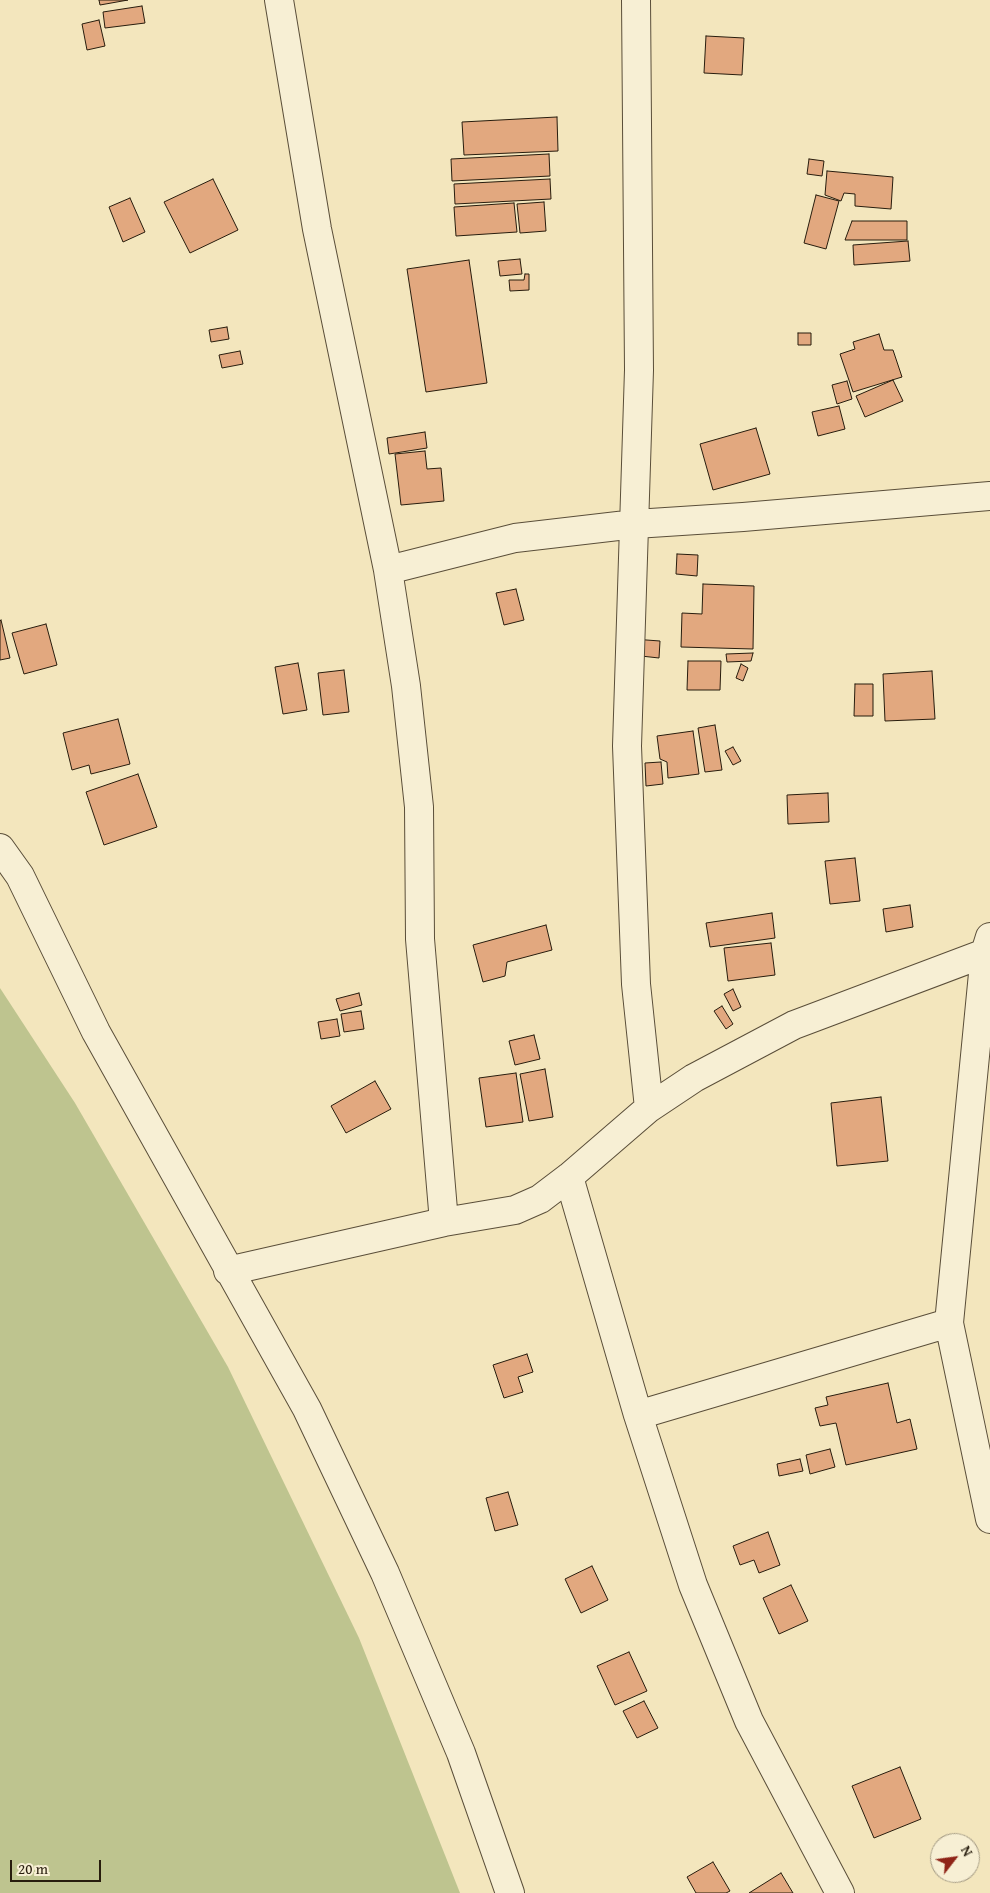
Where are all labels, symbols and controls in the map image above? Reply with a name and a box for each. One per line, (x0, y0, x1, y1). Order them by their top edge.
north arrow (930, 1833, 980, 1883)
text: N (956, 1842, 978, 1860)
scale bar (12, 1850, 104, 1882)
text: 20 m (18, 1858, 48, 1879)

